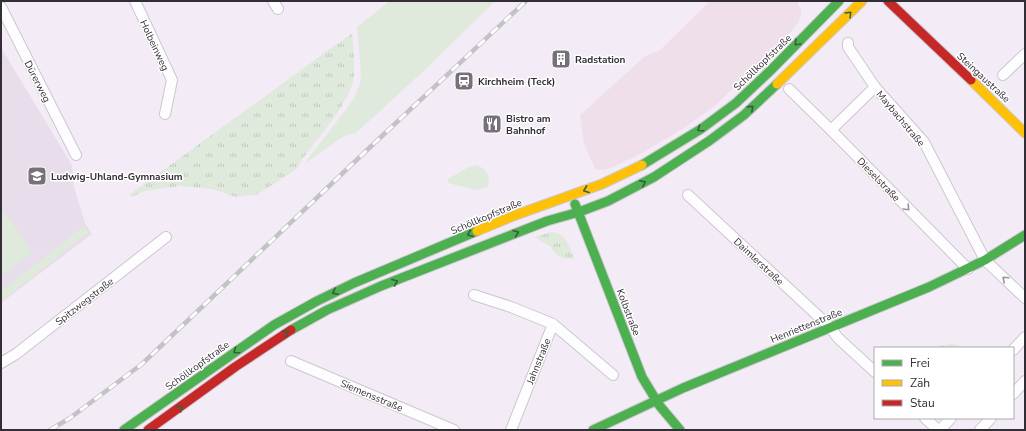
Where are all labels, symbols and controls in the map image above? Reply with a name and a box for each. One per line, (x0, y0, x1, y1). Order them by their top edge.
one-way arrow (844, 11, 852, 19)
street label: Holbeinweg (136, 18, 172, 73)
street label: Schöllkopfstraße (730, 31, 795, 94)
one-way arrow (794, 38, 802, 46)
building icon: Radstation (550, 48, 572, 70)
street label: Steingaustraße (954, 49, 1013, 106)
place label: Radstation (575, 53, 626, 67)
street label: Dürerweg (21, 58, 54, 105)
station icon: Kirchheim (Teck) (453, 70, 475, 92)
place label: Kirchheim (Teck) (478, 75, 555, 89)
street label: Maybachstraße (873, 88, 928, 150)
one-way arrow (746, 106, 754, 113)
place label: Bistro am Bahnhof (506, 112, 551, 138)
restaurant icon: Bistro am Bahnhof (481, 113, 503, 135)
one-way arrow (697, 124, 704, 132)
street label: Dieselstraße (854, 154, 903, 205)
school or university icon: Ludwig-Uhland-Gymnasium (26, 165, 48, 187)
place label: Ludwig-Uhland-Gymnasium (51, 170, 183, 184)
one-way arrow (639, 180, 646, 188)
one-way arrow (582, 185, 589, 193)
street label: Schöllkopfstraße (449, 196, 524, 238)
one-way arrow (902, 203, 910, 211)
one-way arrow (466, 229, 474, 237)
one-way arrow (512, 230, 519, 238)
street label: Daimlerstraße (730, 235, 786, 289)
street label: Spitzwegstraße (53, 275, 117, 329)
one-way arrow (1002, 277, 1010, 284)
one-way arrow (391, 278, 398, 286)
one-way arrow (332, 287, 339, 295)
street label: Kolbstraße (613, 287, 643, 338)
street label: Henriettenstraße (768, 305, 844, 347)
one-way arrow (282, 331, 289, 338)
street label: Jahnstraße (523, 336, 554, 387)
street label: Schöllkopfstraße (163, 338, 232, 394)
one-way arrow (233, 346, 240, 353)
legend (874, 347, 1014, 419)
text: Frei (910, 355, 930, 371)
text: Zäh (910, 375, 930, 391)
street label: Siemensstraße (338, 376, 405, 415)
text: Stau (910, 395, 935, 411)
one-way arrow (175, 405, 182, 412)

